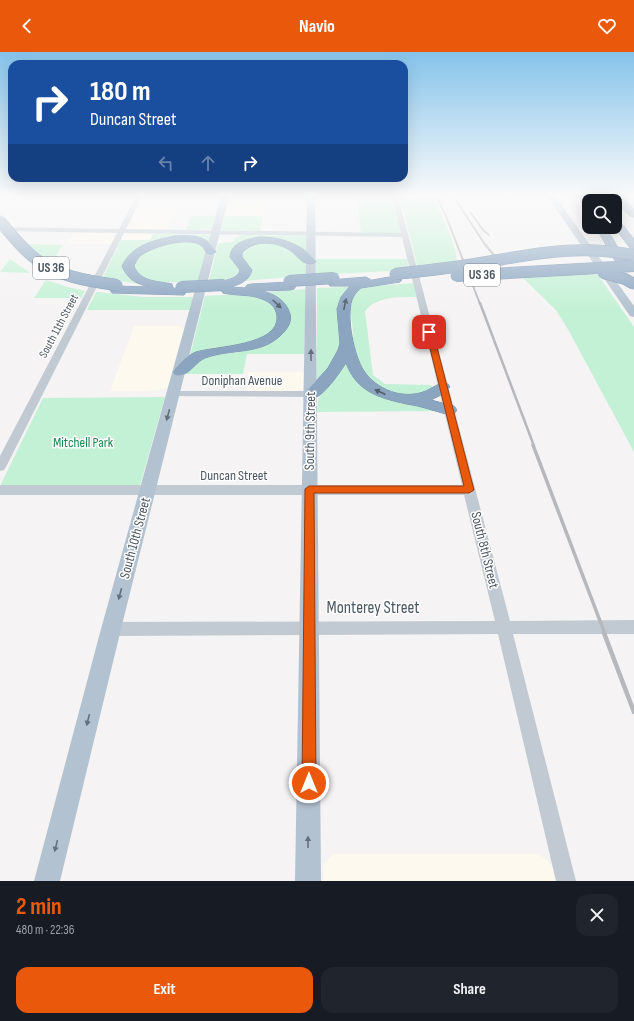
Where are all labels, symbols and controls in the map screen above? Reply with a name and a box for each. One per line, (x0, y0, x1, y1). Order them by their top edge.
icon: back (16, 15, 38, 37)
icon: heart (596, 15, 618, 37)
text: Navio (299, 16, 335, 37)
text: 180 m (90, 75, 150, 108)
icon: right (24, 76, 76, 128)
text: Duncan Street (90, 109, 177, 130)
icon: left (155, 152, 177, 174)
icon: ahead (197, 152, 219, 174)
icon: right (239, 152, 261, 174)
map controls (582, 194, 622, 234)
button: search (582, 194, 622, 234)
road number: US 36 (33, 257, 69, 279)
road number: US 36 (464, 264, 500, 286)
street label: South 11th Street (36, 291, 82, 361)
one-way arrow (343, 298, 349, 310)
one-way arrow (272, 299, 282, 309)
pin (412, 315, 446, 349)
icon: arrive (418, 321, 440, 343)
one-way arrow (308, 348, 314, 361)
street label: Doniphan Avenue (202, 372, 282, 389)
one-way arrow (375, 389, 386, 395)
street label: South 9th Street (301, 392, 319, 470)
one-way arrow (164, 408, 170, 421)
park label: Mitchell Park (53, 434, 114, 451)
street label: Duncan Street (200, 467, 268, 484)
street label: South 10th Street (116, 496, 154, 580)
street label: South 8th Street (467, 510, 503, 590)
one-way arrow (117, 589, 123, 601)
street label: Monterey Street (327, 598, 419, 618)
one-way arrow (85, 715, 91, 727)
position arrow (288, 762, 330, 804)
one-way arrow (305, 835, 311, 848)
one-way arrow (53, 841, 59, 853)
text: 2 min (16, 892, 62, 921)
button: close (576, 894, 618, 936)
text: 480 m · 22:36 (16, 922, 74, 938)
button: Exit (16, 967, 313, 1013)
button: Share (321, 967, 618, 1013)

